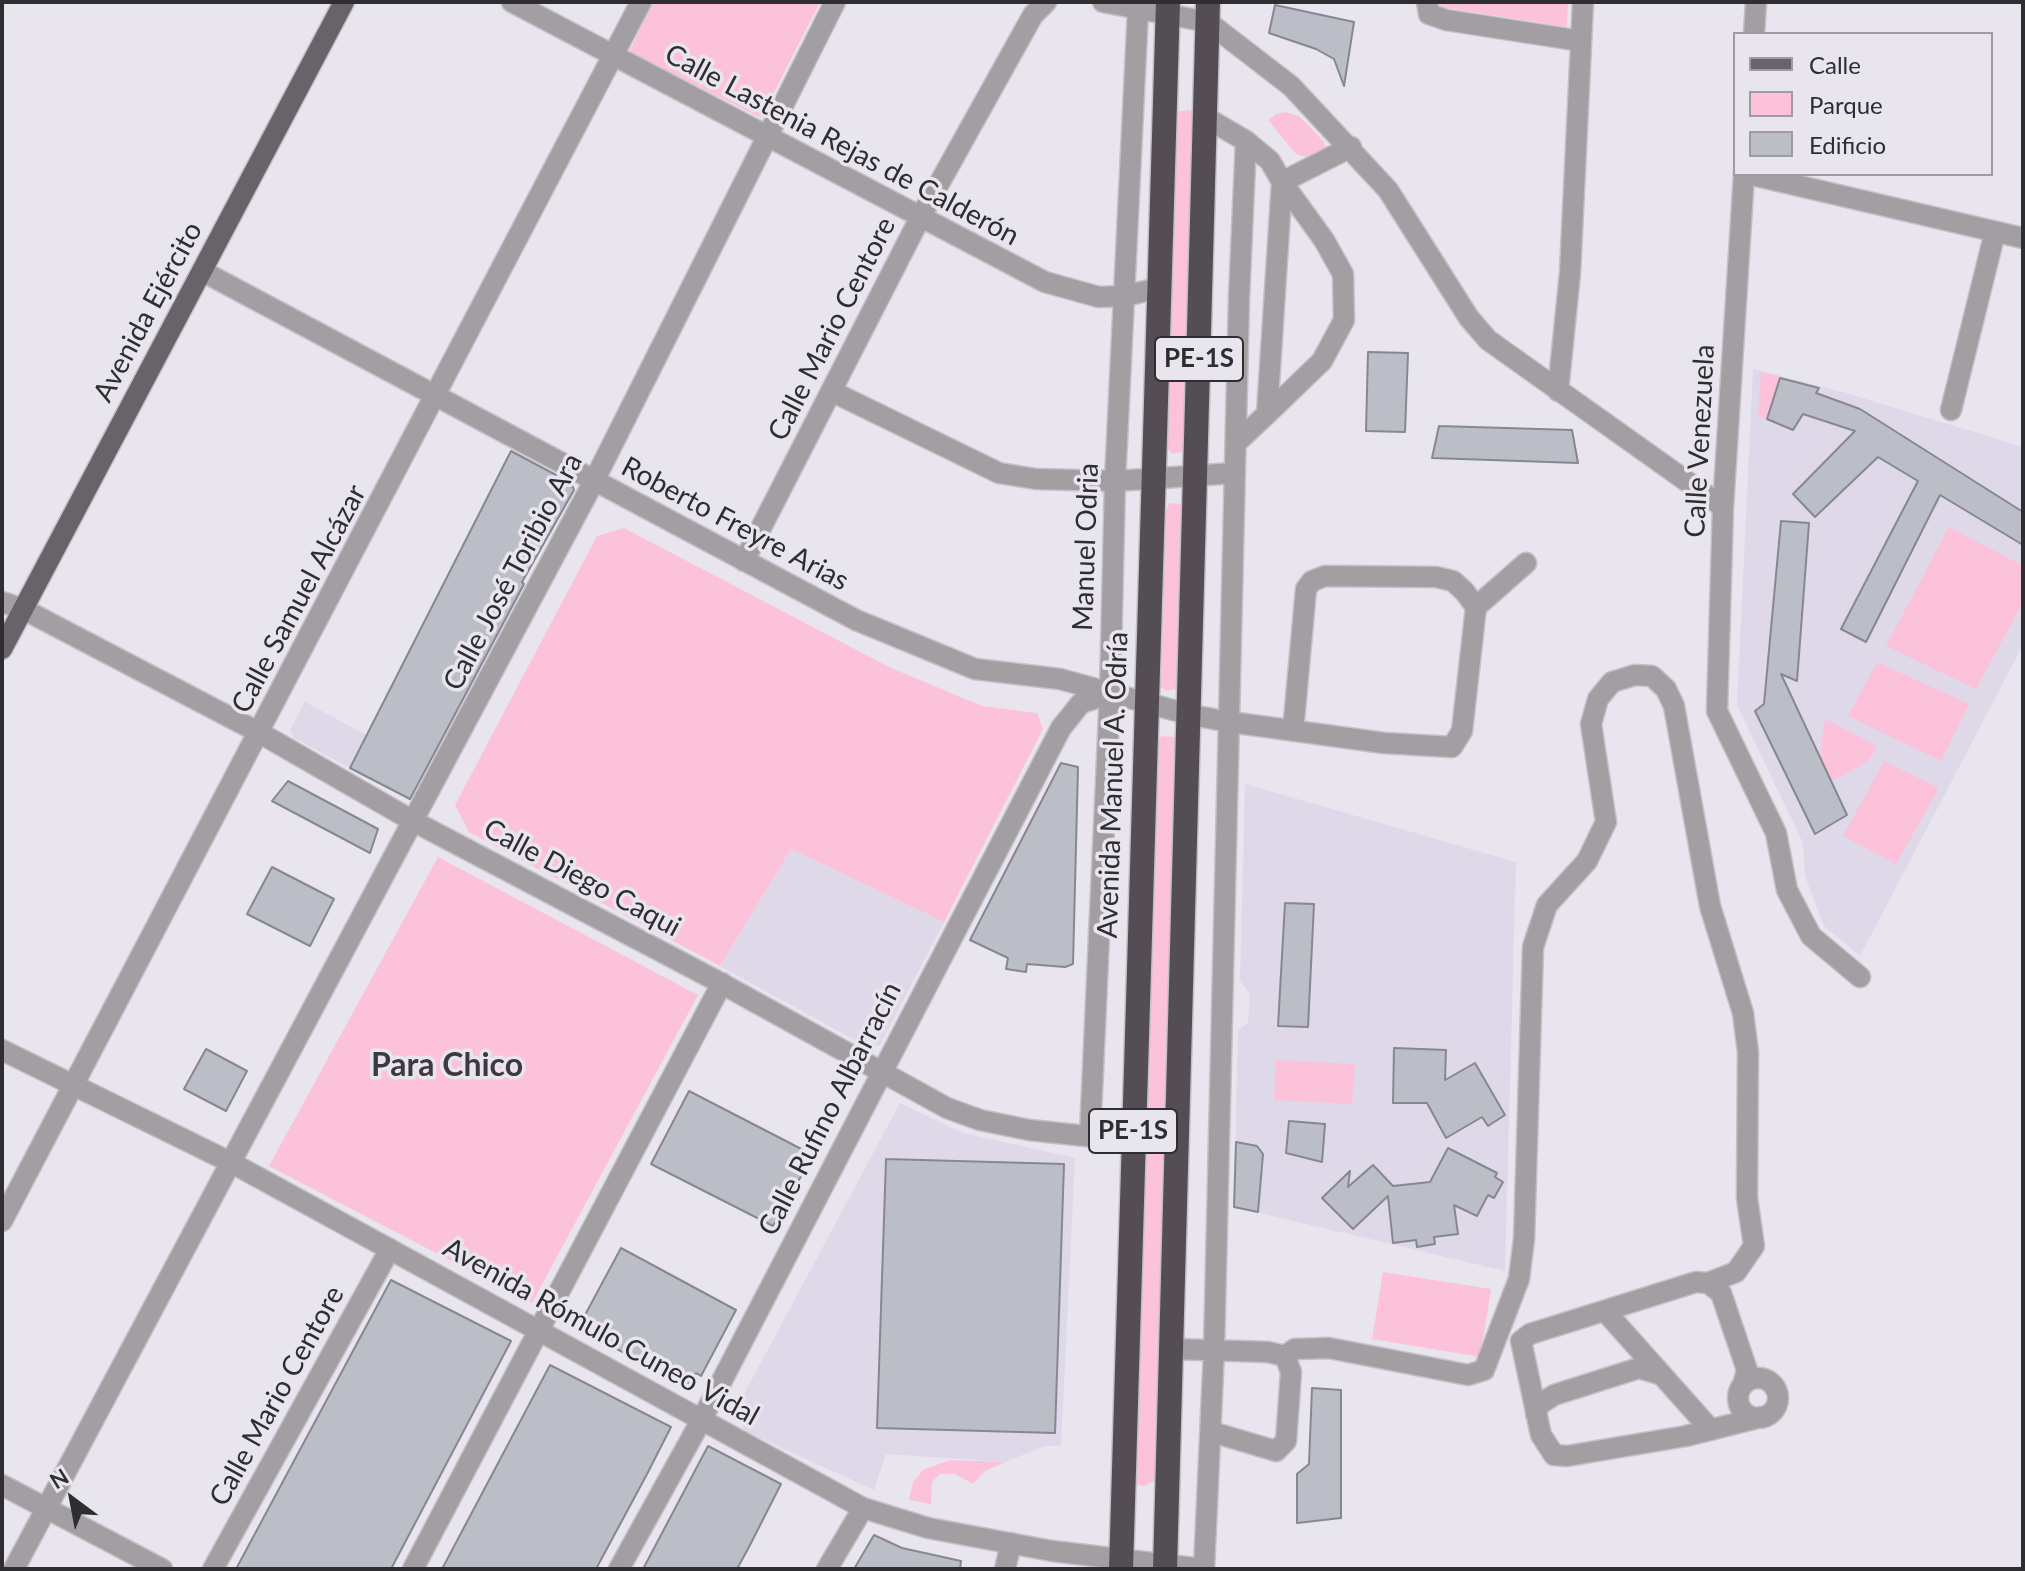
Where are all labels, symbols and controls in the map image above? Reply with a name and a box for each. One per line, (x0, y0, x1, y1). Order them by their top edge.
legend (1733, 32, 1993, 176)
street label: Calle Lastenia Rejas de Calderón (659, 37, 1025, 253)
text: Calle (1809, 50, 1861, 79)
text: Parque (1809, 90, 1883, 119)
text: Edificio (1809, 130, 1886, 159)
street label: Calle Mario Centore (761, 212, 903, 446)
street label: Avenida Ejército (86, 216, 210, 408)
road number: PE-1S (1155, 337, 1243, 381)
street label: Calle Venezuela (1678, 344, 1722, 538)
street label: Calle José Toribio Ara (436, 448, 590, 696)
street label: Roberto Freyre Arias (616, 450, 854, 598)
street label: Manuel Odria (1066, 462, 1106, 632)
street label: Calle Samuel Alcázar (225, 479, 373, 719)
street label: Avenida Manuel A. Odría (1091, 631, 1135, 939)
street label: Calle Diego Caqui (478, 812, 686, 944)
street label: Calle Rufino Albarracín (751, 977, 909, 1241)
district label: Para Chico (371, 1047, 523, 1085)
road number: PE-1S (1089, 1109, 1177, 1153)
street label: Avenida Rómulo Cuneo Vidal (437, 1231, 765, 1433)
street label: Calle Mario Centore (203, 1280, 351, 1512)
north arrow (32, 1459, 112, 1539)
text: N (45, 1462, 73, 1494)

